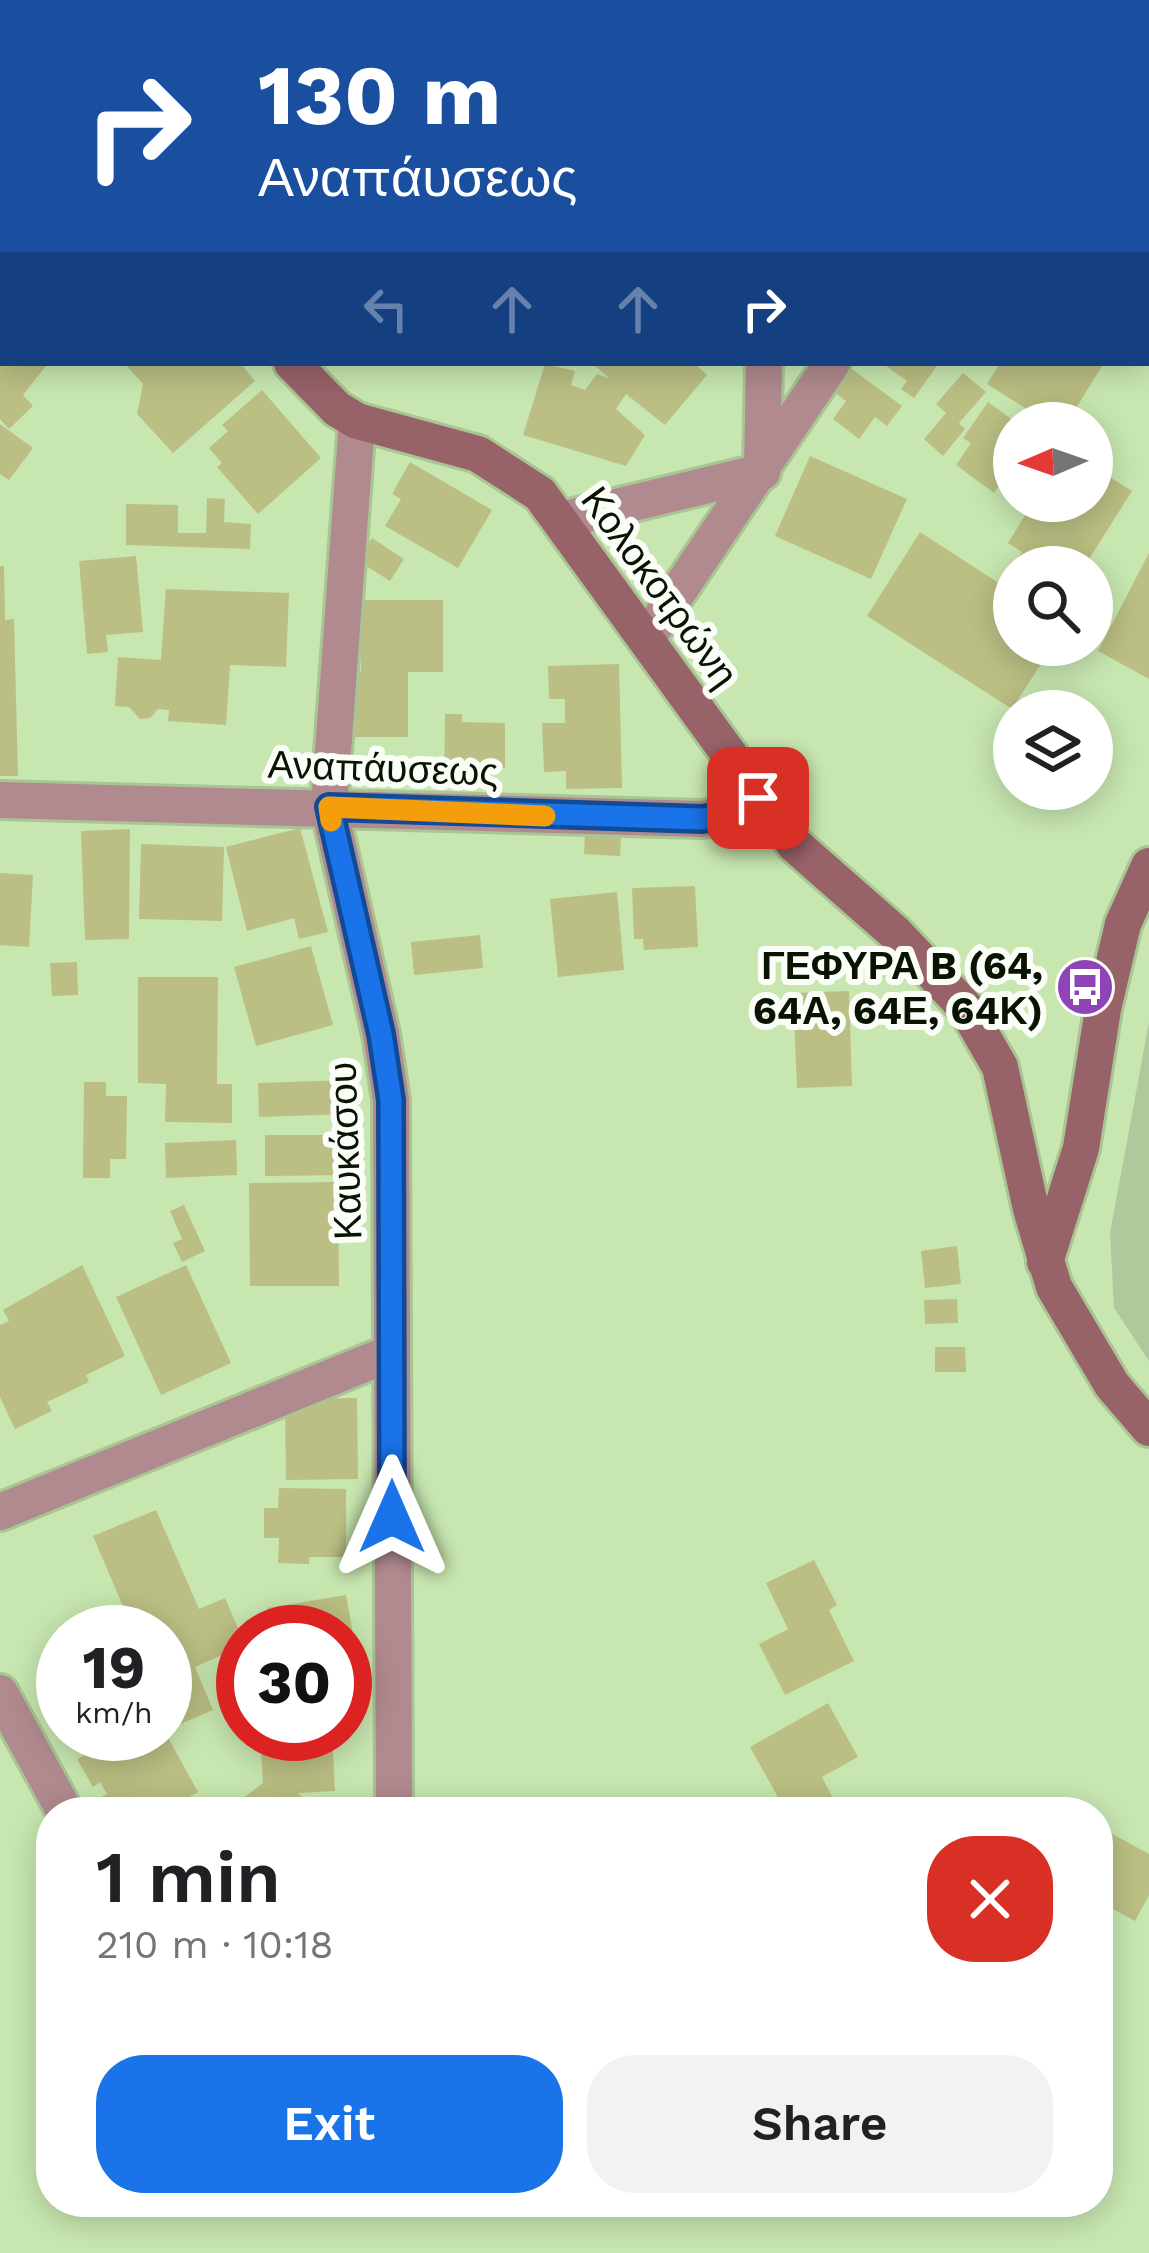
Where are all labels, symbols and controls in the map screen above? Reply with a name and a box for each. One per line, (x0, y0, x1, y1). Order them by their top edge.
text: 130 m (258, 46, 501, 144)
icon: right (60, 48, 216, 204)
text: Αναπάυσεως (258, 146, 577, 209)
icon: left (353, 276, 419, 342)
icon: ahead (479, 276, 545, 342)
icon: ahead (605, 276, 671, 342)
icon: right (731, 276, 797, 342)
north arrow (993, 402, 1113, 522)
map controls (993, 402, 1113, 810)
street label: Κολοκοτρώνη (572, 478, 748, 696)
button: search (993, 546, 1113, 666)
button: layers (993, 690, 1113, 810)
street label: Αναπάυσεως (267, 741, 499, 795)
pin (707, 747, 809, 849)
icon: arrive (725, 765, 791, 831)
place label: ΓΕΦΥΡΑ B (64, 64Α, 64Ε, 64Κ) (753, 943, 1043, 1033)
bus stop icon: ΓΕΦΥΡΑ B (64, 64Α, 64Ε, 64Κ) (1054, 956, 1116, 1018)
street label: Καυκάσου (319, 1061, 371, 1241)
position arrow (329, 1454, 455, 1580)
speed limit sign: 30 (216, 1605, 372, 1761)
text: 19 (83, 1632, 145, 1703)
text: km/h (75, 1695, 153, 1730)
text: 1 min (96, 1835, 281, 1919)
button: close (927, 1836, 1053, 1962)
text: 210 m · 10:18 (96, 1922, 334, 1967)
button: Exit (96, 2055, 563, 2193)
button: Share (587, 2055, 1053, 2193)

